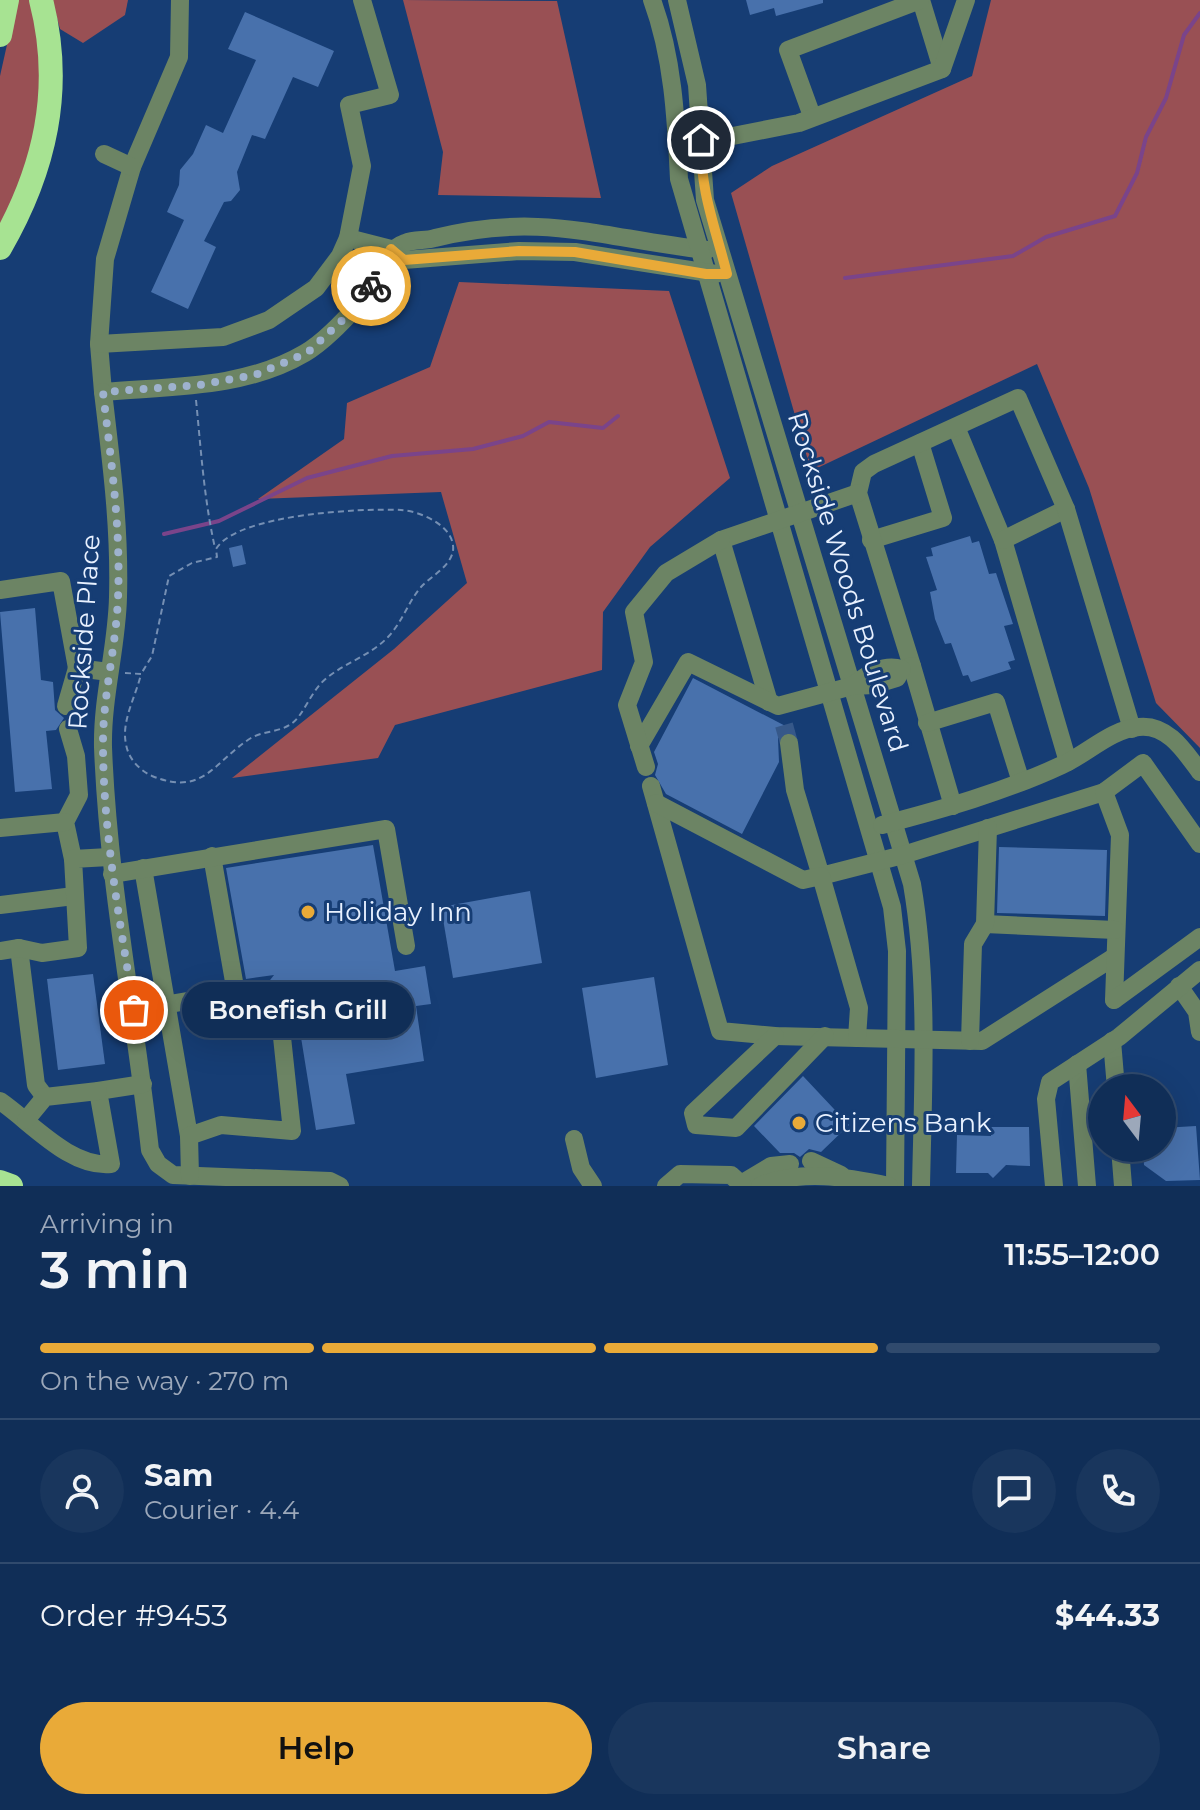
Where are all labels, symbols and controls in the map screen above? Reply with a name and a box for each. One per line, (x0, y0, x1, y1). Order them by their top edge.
pin (667, 106, 735, 174)
icon: home (679, 118, 723, 162)
courier (331, 246, 411, 326)
icon: bike (349, 264, 393, 308)
street label: Rockside Woods Boulevard (781, 408, 915, 756)
street label: Rockside Place (61, 533, 107, 731)
place label: Holiday Inn (324, 896, 472, 928)
marker: Holiday Inn (299, 903, 317, 921)
pin (100, 976, 168, 1044)
callout: Bonefish Grill (182, 982, 414, 1038)
icon: bag (112, 988, 156, 1032)
text: Bonefish Grill (208, 994, 388, 1026)
north arrow (1088, 1074, 1176, 1162)
map controls (1088, 1074, 1176, 1162)
place label: Citizens Bank (815, 1107, 992, 1139)
marker: Citizens Bank (790, 1114, 808, 1132)
text: Arriving in (40, 1208, 174, 1240)
text: 11:55–12:00 (1004, 1236, 1160, 1273)
text: 3 min (40, 1238, 190, 1301)
text: On the way · 270 m (40, 1365, 289, 1397)
button: person (40, 1449, 124, 1533)
button: chat (972, 1449, 1056, 1533)
button: phone (1076, 1449, 1160, 1533)
text: Sam (144, 1457, 213, 1494)
text: Courier · 4.4 (144, 1494, 299, 1526)
text: Order #9453 (40, 1597, 228, 1634)
text: $44.33 (1055, 1597, 1160, 1634)
button: Help (40, 1702, 592, 1794)
button: Share (608, 1702, 1160, 1794)

